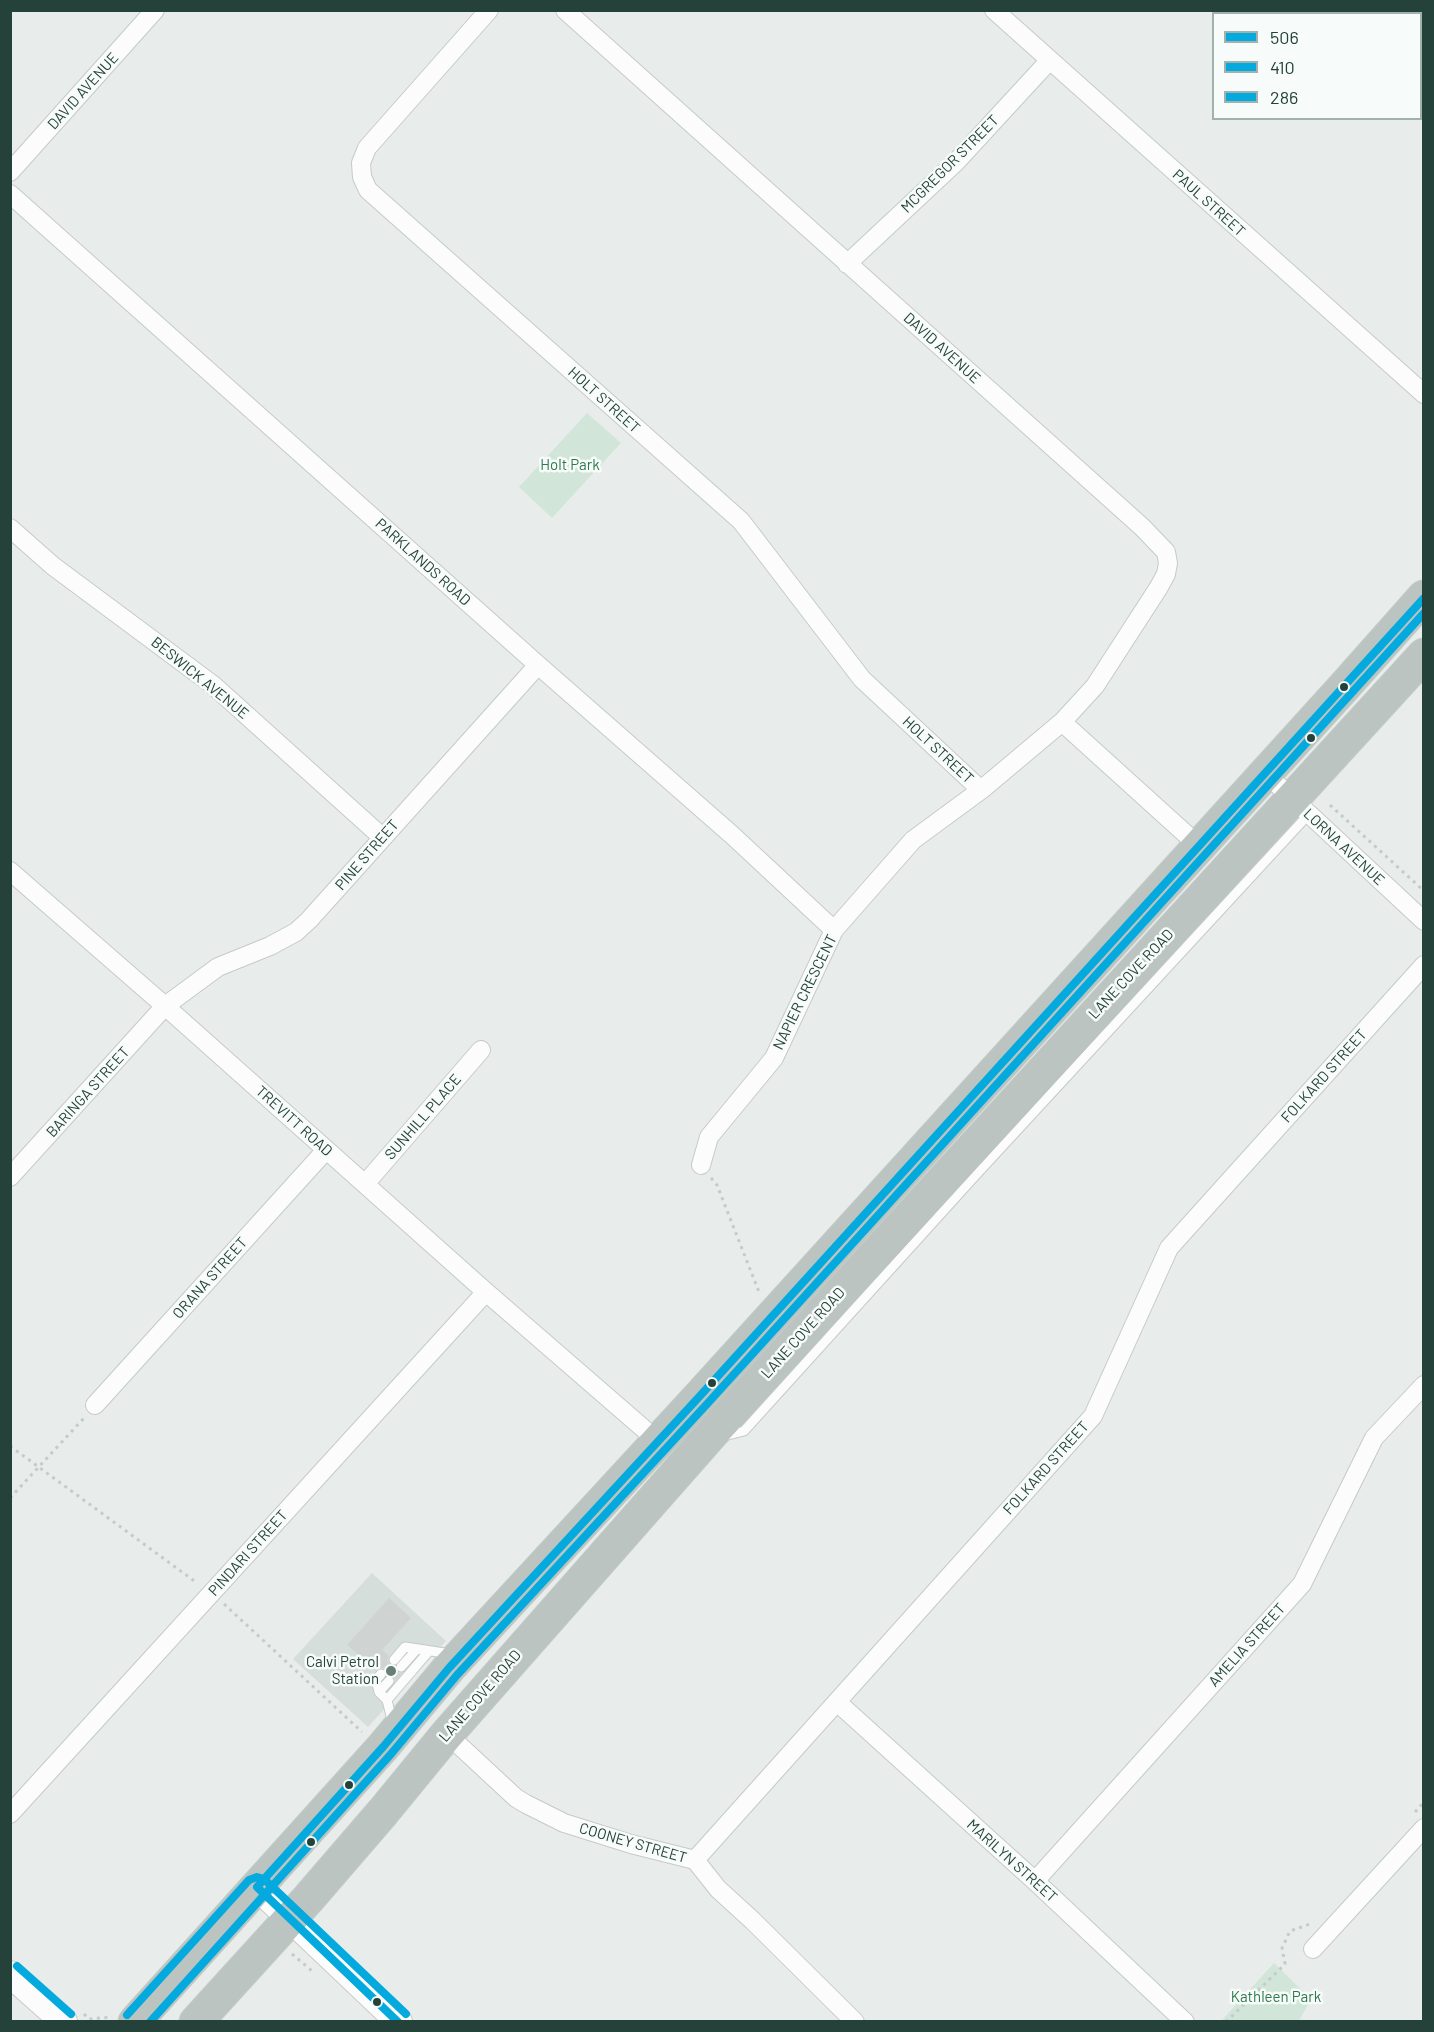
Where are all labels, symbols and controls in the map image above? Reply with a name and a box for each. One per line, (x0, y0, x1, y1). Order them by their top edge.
legend (1212, 12, 1422, 120)
text: 506 (1270, 26, 1299, 48)
street label: DAVID AVENUE (44, 49, 122, 133)
text: 410 (1270, 56, 1295, 78)
text: 286 (1270, 86, 1298, 108)
street label: MCGREGOR STREET (897, 111, 1003, 217)
street label: PAUL STREET (1169, 166, 1249, 240)
street label: DAVID AVENUE (900, 309, 984, 387)
street label: HOLT STREET (564, 363, 644, 437)
park label: Holt Park (540, 456, 600, 474)
street label: PARKLANDS ROAD (372, 514, 474, 610)
street label: BESWICK AVENUE (148, 633, 252, 723)
unlabelled marker (1338, 681, 1350, 693)
street label: HOLT STREET (899, 712, 977, 788)
unlabelled marker (1305, 732, 1317, 744)
street label: LORNA AVENUE (1300, 805, 1388, 889)
street label: PINE STREET (331, 816, 403, 894)
street label: LANE COVE ROAD (1085, 925, 1177, 1023)
street label: NAPIER CRESCENT (769, 931, 841, 1053)
street label: FOLKARD STREET (1277, 1026, 1371, 1126)
street label: BARINGA STREET (43, 1043, 133, 1141)
street label: SUNHILL PLACE (381, 1071, 465, 1163)
street label: TREVITT ROAD (252, 1082, 336, 1160)
street label: ORANA STREET (169, 1234, 251, 1322)
street label: LANE COVE ROAD (757, 1284, 849, 1382)
unlabelled marker (706, 1377, 718, 1389)
street label: FOLKARD STREET (999, 1418, 1093, 1518)
street label: PINDARI STREET (205, 1506, 291, 1600)
street label: AMELIA STREET (1205, 1599, 1289, 1691)
street label: LANE COVE ROAD (435, 1646, 525, 1746)
place label: Calvi Petrol Station (306, 1653, 379, 1688)
marker: Calvi Petrol Station (384, 1664, 398, 1678)
unlabelled marker (343, 1779, 355, 1791)
street label: MARILYN STREET (963, 1816, 1061, 1906)
street label: COONEY STREET (577, 1819, 689, 1867)
unlabelled marker (305, 1836, 317, 1848)
park label: Kathleen Park (1231, 1988, 1321, 2006)
unlabelled marker (371, 1996, 383, 2008)

